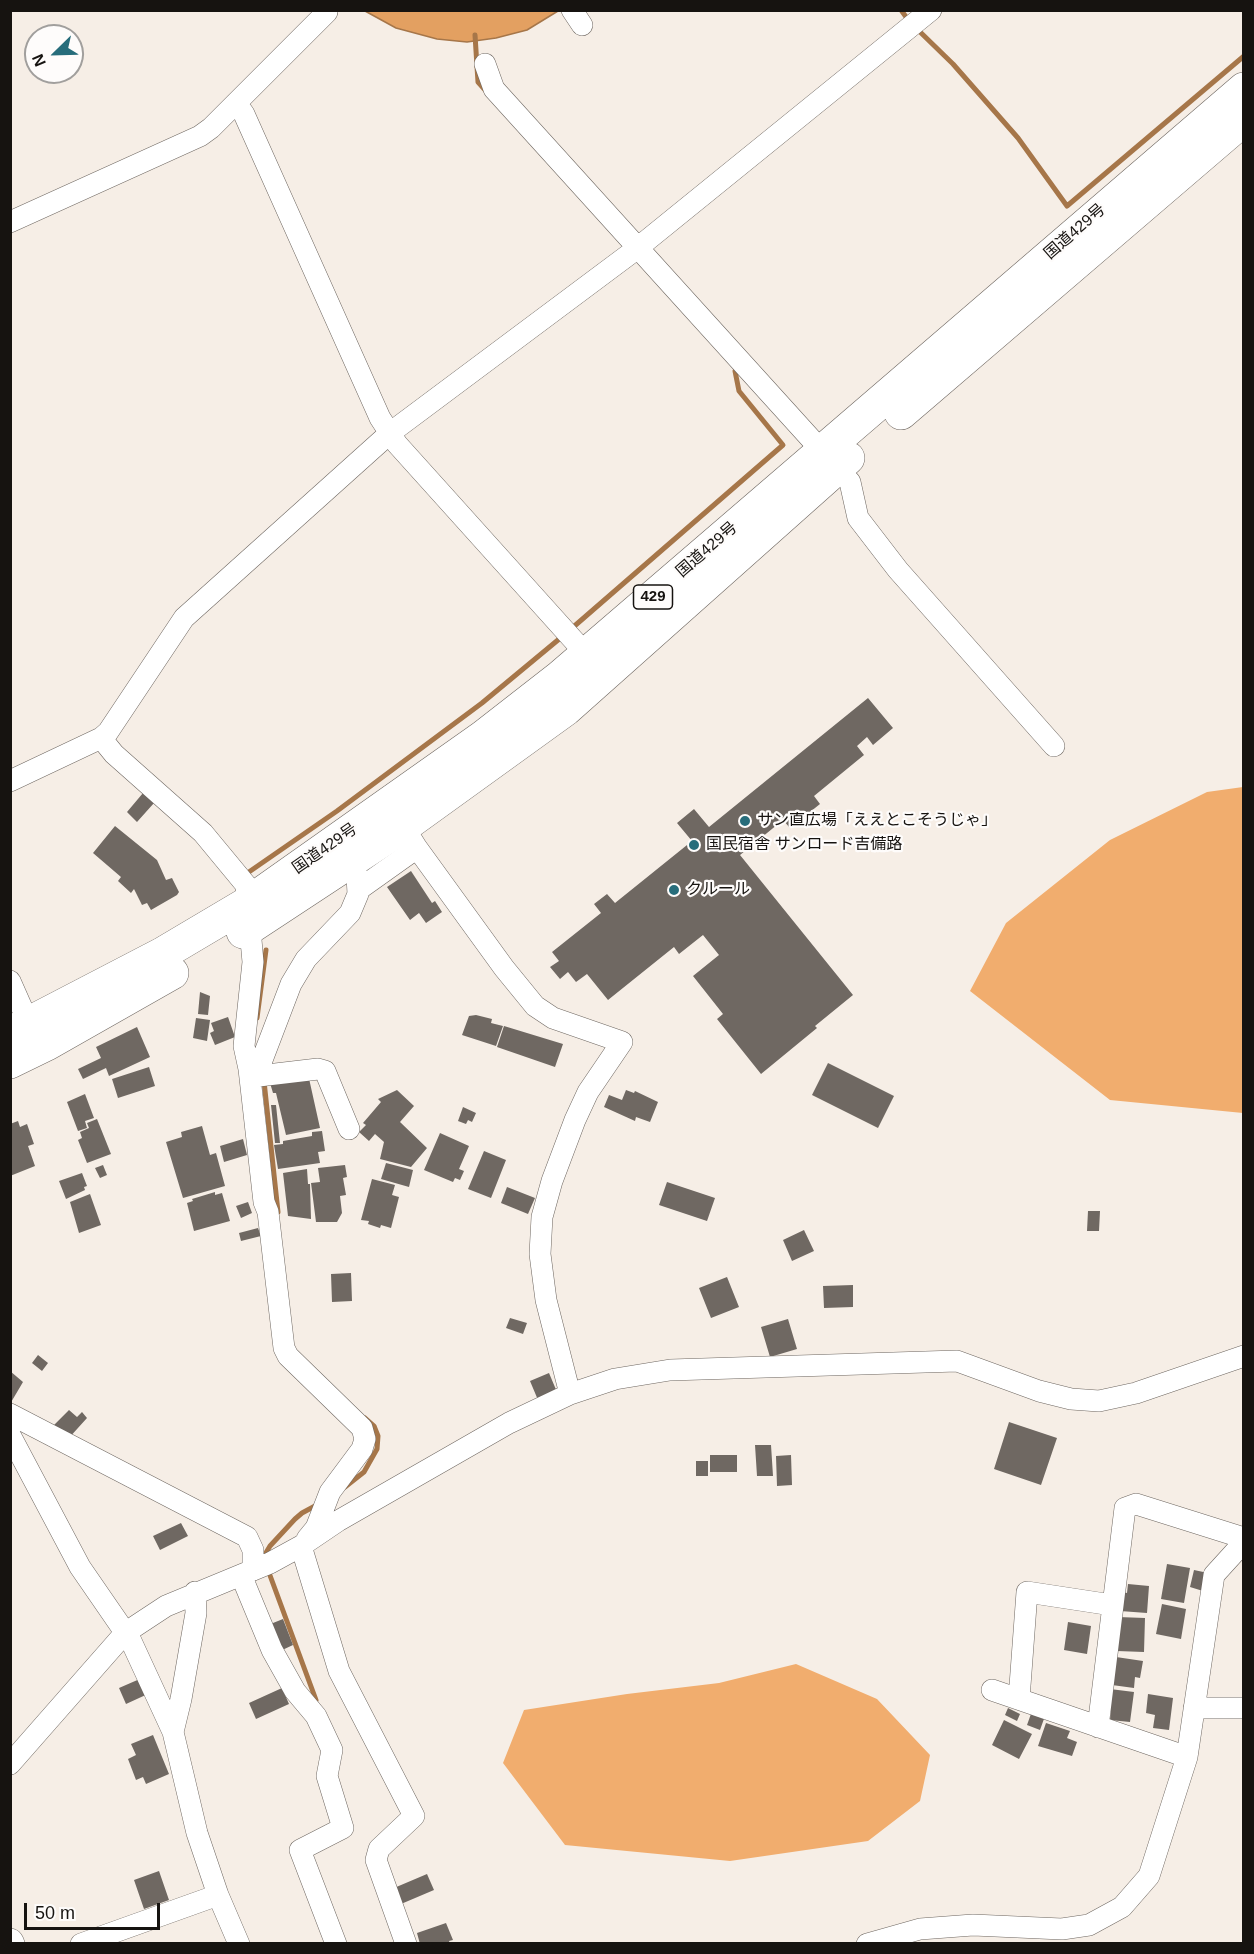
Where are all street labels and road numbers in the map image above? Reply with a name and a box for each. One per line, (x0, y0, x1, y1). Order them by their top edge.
street label: 国道429号 (1041, 200, 1109, 264)
street label: 国道429号 (673, 518, 741, 582)
road number: 429 (634, 585, 672, 609)
street label: 国道429号 (289, 820, 361, 878)

